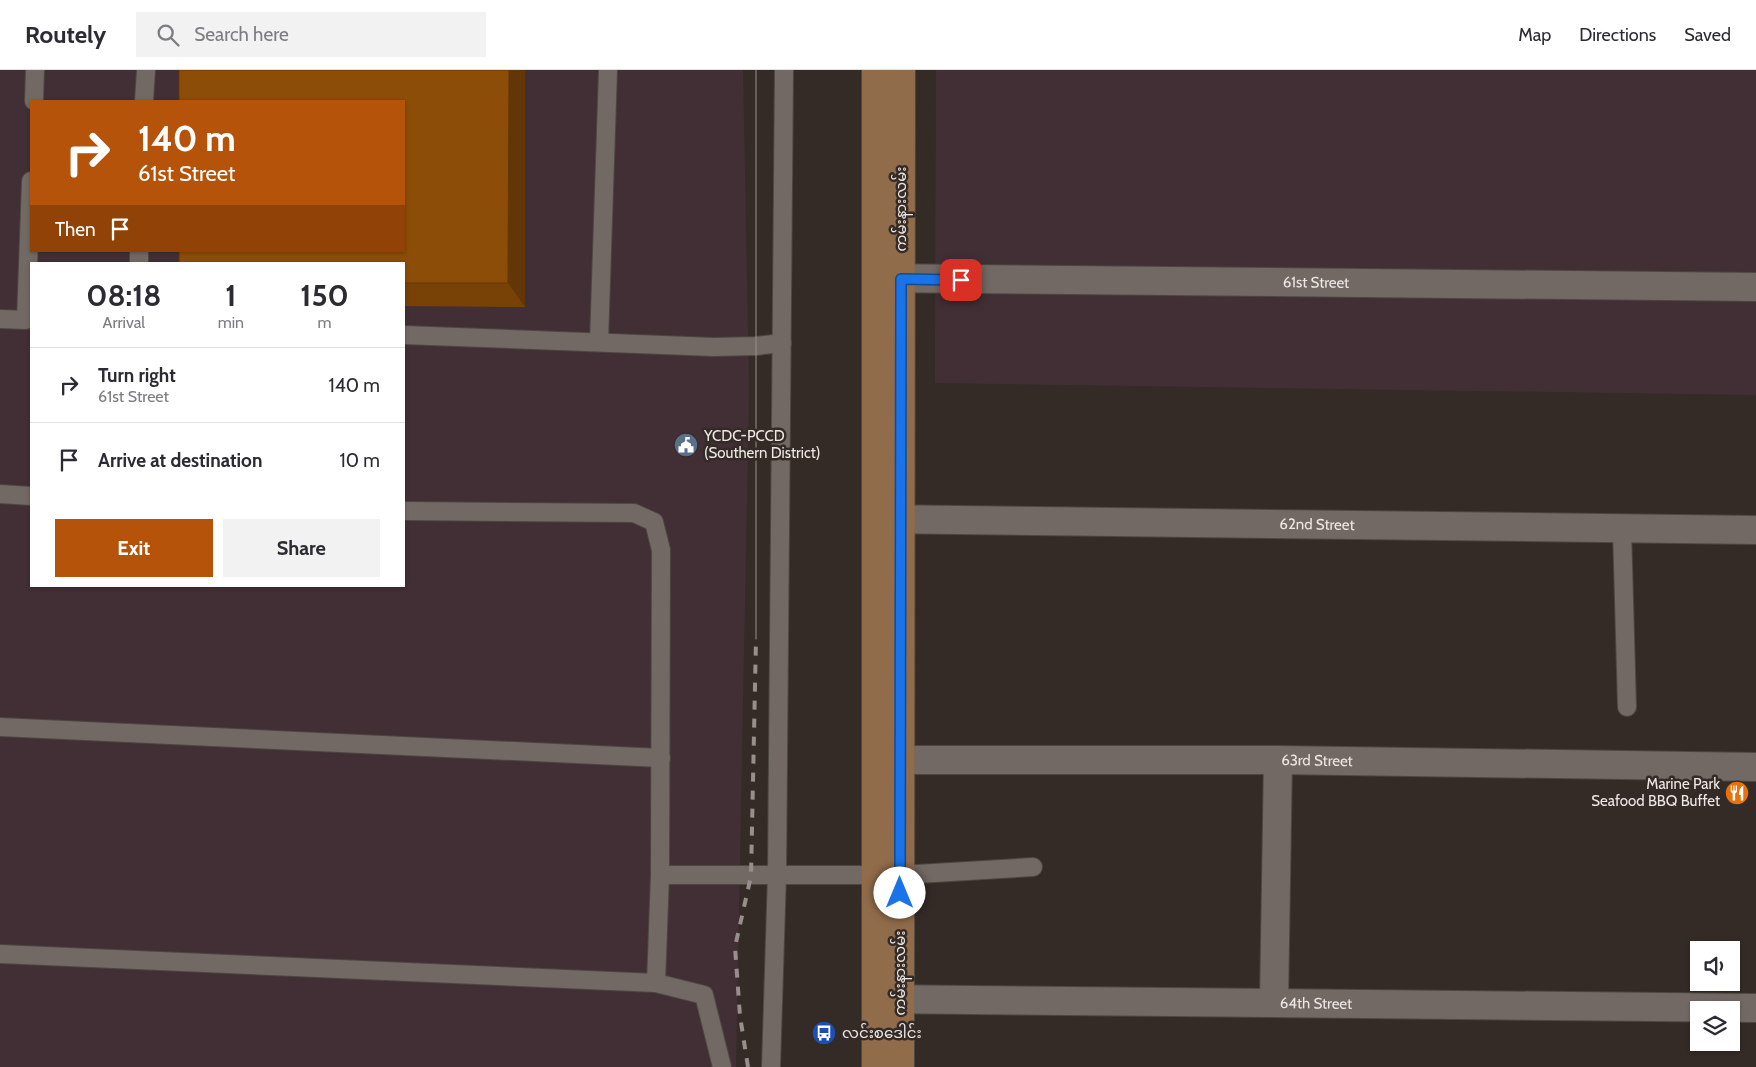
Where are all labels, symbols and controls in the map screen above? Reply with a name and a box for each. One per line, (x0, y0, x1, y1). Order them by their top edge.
search box (136, 12, 486, 57)
text: Routely (25, 20, 106, 49)
icon: search (154, 21, 182, 49)
text: Search here (194, 23, 289, 46)
text: Map (1518, 24, 1551, 46)
text: Directions (1579, 24, 1656, 46)
text: Saved (1684, 24, 1731, 46)
text: 140 m (138, 117, 236, 160)
icon: right (55, 120, 120, 185)
text: 61st Street (138, 160, 236, 187)
street label: ကမ်းနားလမ်း (891, 167, 913, 251)
icon: arrive (106, 215, 134, 243)
text: Then (55, 218, 96, 241)
pin (940, 259, 982, 301)
icon: arrive (947, 266, 975, 294)
street label: 61st Street (1283, 273, 1349, 292)
text: 08:18 (86, 277, 161, 314)
text: 1 (225, 277, 236, 314)
text: 150 (300, 277, 349, 314)
text: Arrival (103, 313, 145, 332)
text: min (218, 313, 244, 332)
text: m (317, 313, 332, 332)
text: Turn right (98, 364, 176, 387)
icon: right (55, 371, 83, 399)
text: 140 m (329, 374, 380, 397)
text: 61st Street (98, 387, 169, 406)
place label: YCDC-PCCD (Southern District) (703, 427, 821, 462)
public building icon: YCDC-PCCD (Southern District) (673, 432, 699, 458)
icon: arrive (55, 446, 83, 474)
text: Arrive at destination (98, 449, 262, 472)
text: 10 m (340, 449, 380, 472)
street label: 62nd Street (1279, 515, 1355, 534)
button: Exit (55, 519, 213, 577)
button: Share (223, 519, 380, 577)
street label: 63rd Street (1281, 751, 1353, 770)
place label: Marine Park Seafood BBQ Buffet (1591, 775, 1720, 810)
restaurant icon: Marine Park Seafood BBQ Buffet (1724, 780, 1750, 806)
position arrow (873, 866, 925, 918)
street label: ကမ်းနားလမ်း (890, 931, 912, 1015)
map controls (1690, 941, 1740, 1051)
button: sound (1690, 941, 1740, 991)
street label: 64th Street (1280, 994, 1352, 1013)
button: layers (1690, 1001, 1740, 1051)
bus stop icon: လင်းစဒေါင်း (811, 1020, 837, 1046)
place label: လင်းစဒေါင်း (842, 1023, 922, 1042)

